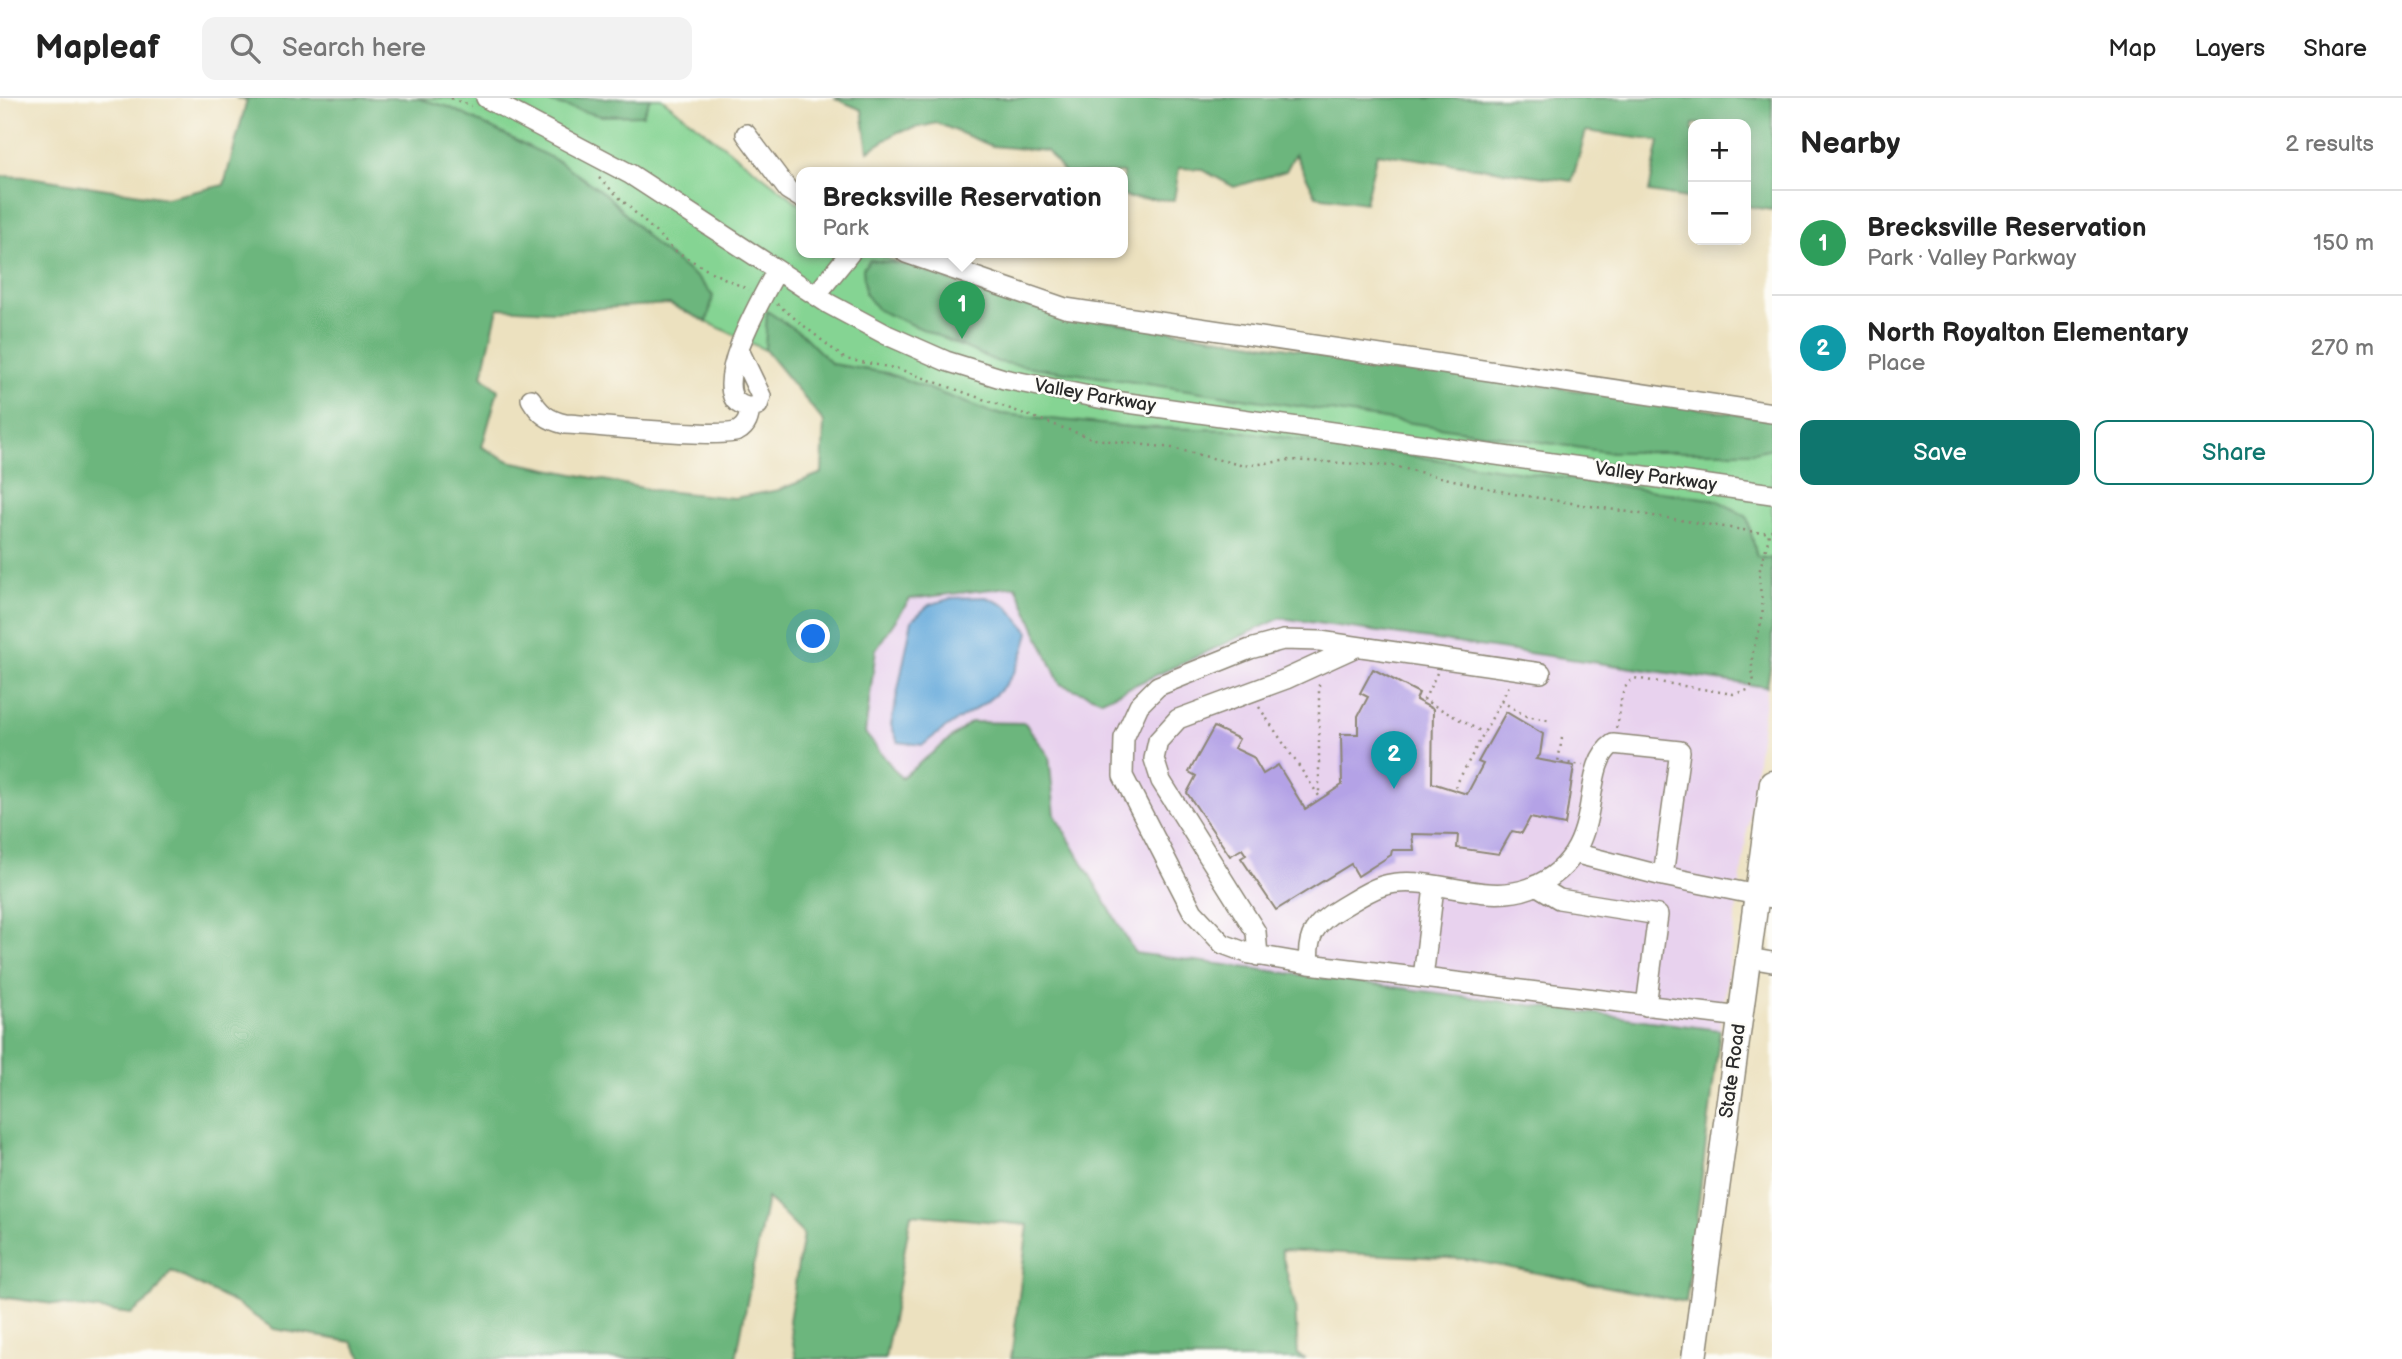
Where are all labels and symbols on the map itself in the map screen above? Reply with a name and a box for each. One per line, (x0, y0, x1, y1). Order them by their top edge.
pin: 1 (939, 281, 985, 339)
street label: Valley Parkway (1032, 374, 1158, 418)
street label: Valley Parkway (1593, 457, 1719, 497)
your location (796, 619, 830, 653)
pin: 2 (1371, 731, 1417, 789)
street label: State Road (1715, 1022, 1751, 1120)

